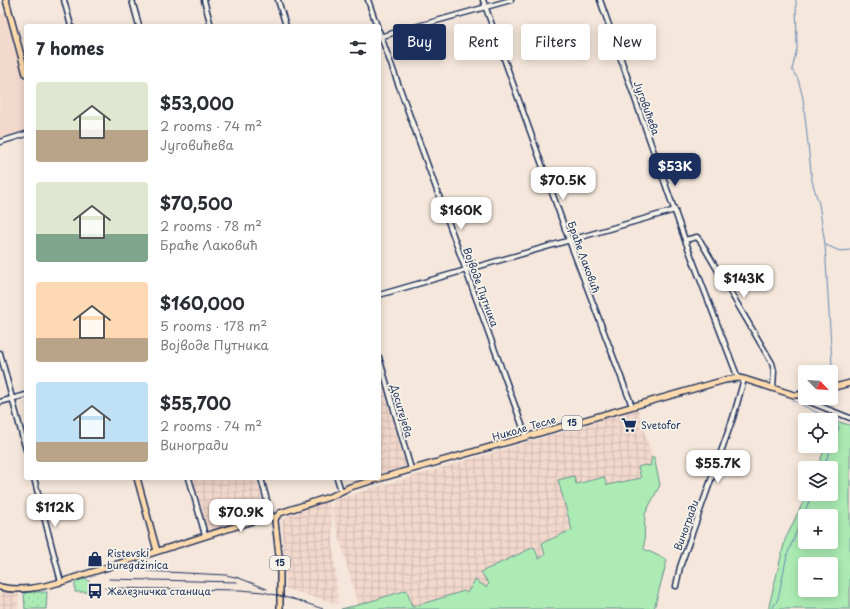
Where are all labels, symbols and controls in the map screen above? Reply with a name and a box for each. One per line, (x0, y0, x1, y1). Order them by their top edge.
chip: Buy (393, 24, 446, 60)
chip: Rent (454, 24, 513, 60)
chip: Filters (521, 24, 590, 60)
chip: New (598, 24, 656, 60)
text: 7 homes (36, 35, 104, 61)
icon: filters (347, 37, 369, 59)
street label: Југовићева (630, 79, 664, 138)
text: $53,000 (160, 90, 234, 116)
icon: home (68, 98, 116, 146)
text: 2 rooms · 74 m² (160, 116, 262, 135)
text: Југовићева (160, 135, 234, 154)
pin: $53K (651, 153, 699, 187)
text: $53K (658, 156, 692, 175)
pin: $70.5K (530, 167, 596, 201)
text: $70.5K (540, 170, 586, 189)
text: $70,500 (160, 190, 233, 216)
pin: $160K (433, 197, 489, 231)
icon: home (68, 198, 116, 246)
text: $160K (440, 200, 482, 219)
text: 2 rooms · 78 m² (160, 216, 262, 235)
street label: Браће Лаковић (565, 219, 604, 295)
text: Браће Лаковић (160, 235, 258, 254)
street label: Војводе Путника (460, 245, 503, 329)
pin: $143K (716, 265, 772, 299)
text: $143K (723, 268, 765, 287)
text: $160,000 (160, 290, 245, 316)
icon: home (68, 298, 116, 346)
text: 5 rooms · 178 m² (160, 316, 267, 335)
text: Војводе Путника (160, 335, 269, 354)
north arrow (798, 365, 838, 405)
map controls (798, 365, 838, 597)
street label: Доситејева (387, 381, 417, 440)
text: $55,700 (160, 390, 231, 416)
icon: home (68, 398, 116, 446)
street label: Николе Тесле (490, 411, 558, 444)
button: locate (798, 413, 838, 453)
text: 2 rooms · 74 m² (160, 416, 262, 435)
road number: 15 (562, 416, 582, 430)
supermarket icon: Svetofor (620, 416, 638, 434)
place label: Svetofor (641, 417, 681, 432)
text: Виногради (160, 435, 229, 454)
pin: $55.7K (685, 450, 751, 484)
text: $55.7K (695, 453, 741, 472)
button: layers (798, 461, 838, 501)
pin: $112K (27, 494, 83, 528)
text: $112K (36, 497, 74, 516)
street label: Виногради (669, 497, 702, 552)
pin: $70.9K (208, 499, 274, 533)
text: $70.9K (218, 502, 264, 521)
button: + (798, 509, 838, 549)
place label: Ristevski buregdžinica (107, 545, 169, 572)
shop icon: Ristevski buregdžinica (86, 550, 104, 568)
road number: 15 (270, 556, 290, 570)
button: − (798, 557, 838, 597)
bus stop icon: Железничка станица (86, 582, 104, 600)
place label: Железничка станица (107, 583, 211, 598)

